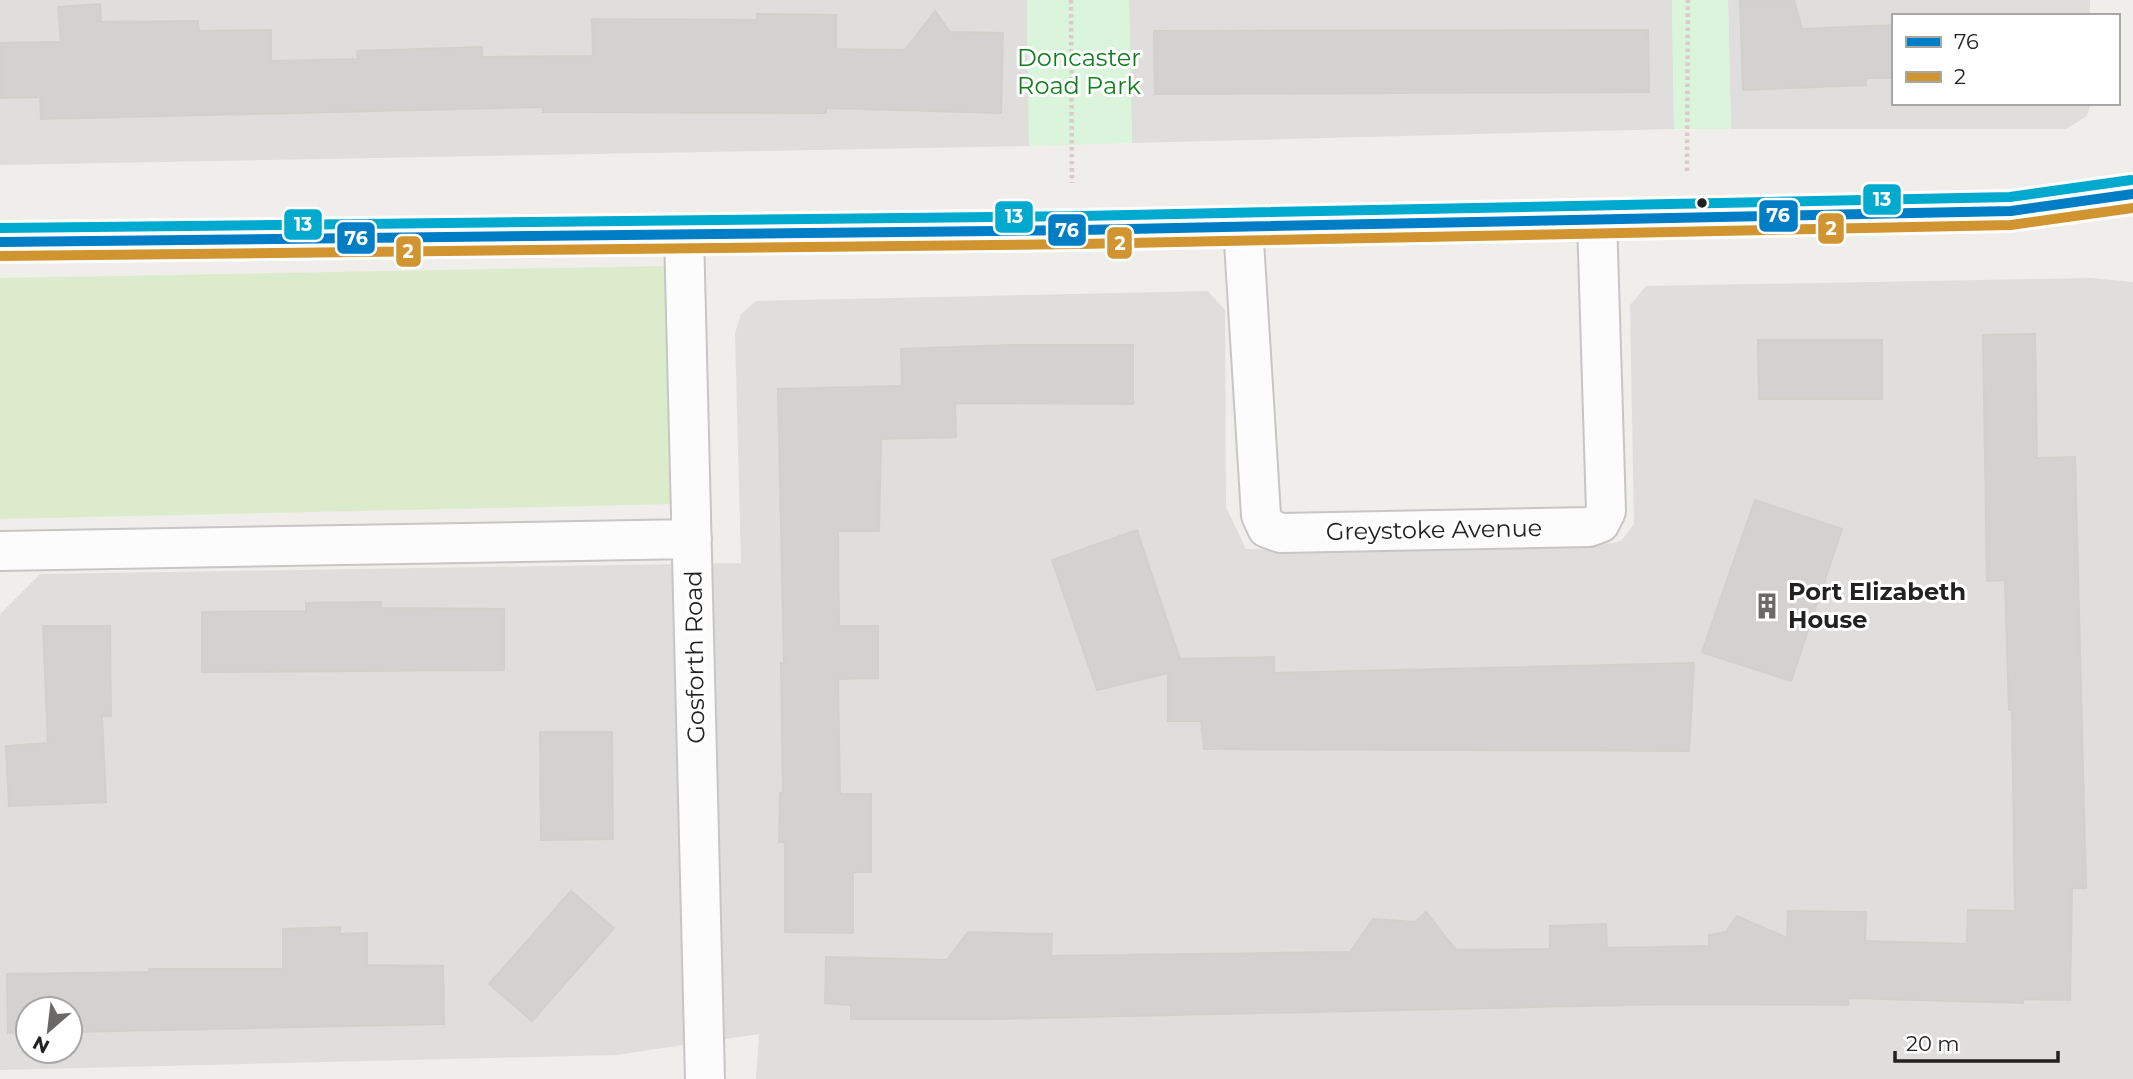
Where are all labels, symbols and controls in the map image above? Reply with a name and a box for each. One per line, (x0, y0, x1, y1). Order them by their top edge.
legend (1892, 14, 2119, 105)
text: 76 (1954, 29, 1979, 54)
park label: Doncaster Road Park (1017, 43, 1142, 100)
text: 2 (1954, 64, 1966, 89)
line badge: 13 (1862, 183, 1902, 216)
text: 13 (1873, 188, 1891, 211)
unlabelled marker (1695, 196, 1709, 210)
line badge: 76 (1758, 199, 1799, 233)
line badge: 13 (994, 200, 1034, 234)
text: 76 (1766, 204, 1790, 227)
text: 13 (1005, 205, 1023, 228)
line badge: 13 (283, 208, 323, 241)
line badge: 2 (1817, 212, 1845, 245)
text: 13 (294, 213, 312, 236)
line badge: 76 (1047, 213, 1087, 247)
text: 2 (1825, 217, 1837, 240)
text: 76 (1055, 219, 1079, 242)
line badge: 76 (336, 221, 376, 255)
line badge: 2 (1106, 226, 1133, 260)
text: 76 (344, 227, 368, 250)
text: 2 (1114, 232, 1126, 255)
line badge: 2 (395, 235, 422, 268)
text: 2 (402, 240, 414, 263)
street label: Greystoke Avenue (1326, 513, 1542, 546)
street label: Gosforth Road (678, 570, 711, 744)
place label: Port Elizabeth House (1788, 577, 1966, 634)
building icon: Port Elizabeth House (1752, 591, 1782, 621)
north arrow (14, 995, 84, 1065)
scale bar (1895, 1020, 2058, 1064)
text: N (29, 1031, 53, 1058)
text: 20 m (1906, 1031, 1960, 1056)

